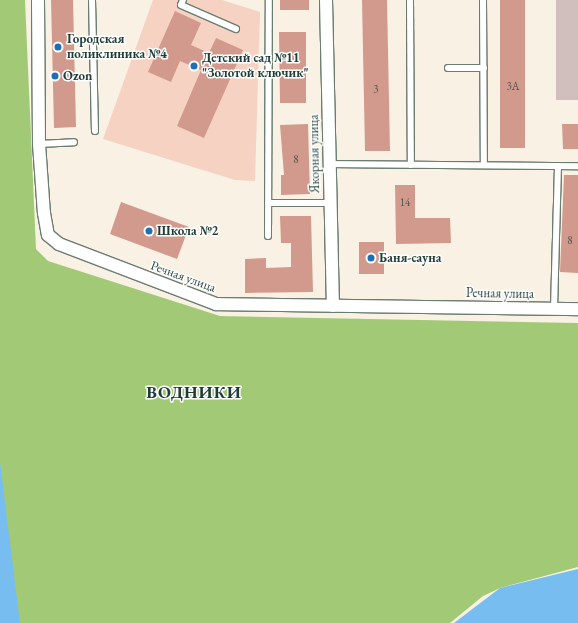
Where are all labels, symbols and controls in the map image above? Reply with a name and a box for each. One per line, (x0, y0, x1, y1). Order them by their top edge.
place label: Городская поликлиника №4 (67, 32, 167, 63)
marker: Городская поликлиника №4 (52, 41, 64, 53)
place label: Детский сад №11 "Золотой ключик" (202, 51, 309, 82)
marker: Детский сад №11 "Золотой ключик" (189, 61, 199, 71)
place label: Ozon (63, 68, 92, 84)
marker: Ozon (50, 71, 60, 81)
house number: 3А (507, 79, 519, 93)
house number: 3 (373, 82, 379, 96)
street label: Якорная улица (307, 115, 323, 193)
house number: 8 (293, 152, 299, 166)
house number: 14 (400, 195, 410, 209)
place label: Школа №2 (157, 223, 218, 239)
marker: Школа №2 (144, 226, 154, 236)
house number: 8 (567, 233, 573, 247)
place label: Баня-сауна (379, 250, 441, 266)
marker: Баня-сауна (366, 253, 376, 263)
street label: Речная улица (148, 258, 218, 296)
street label: Речная улица (466, 286, 534, 302)
district label: ВОДНИКИ (146, 383, 242, 403)

